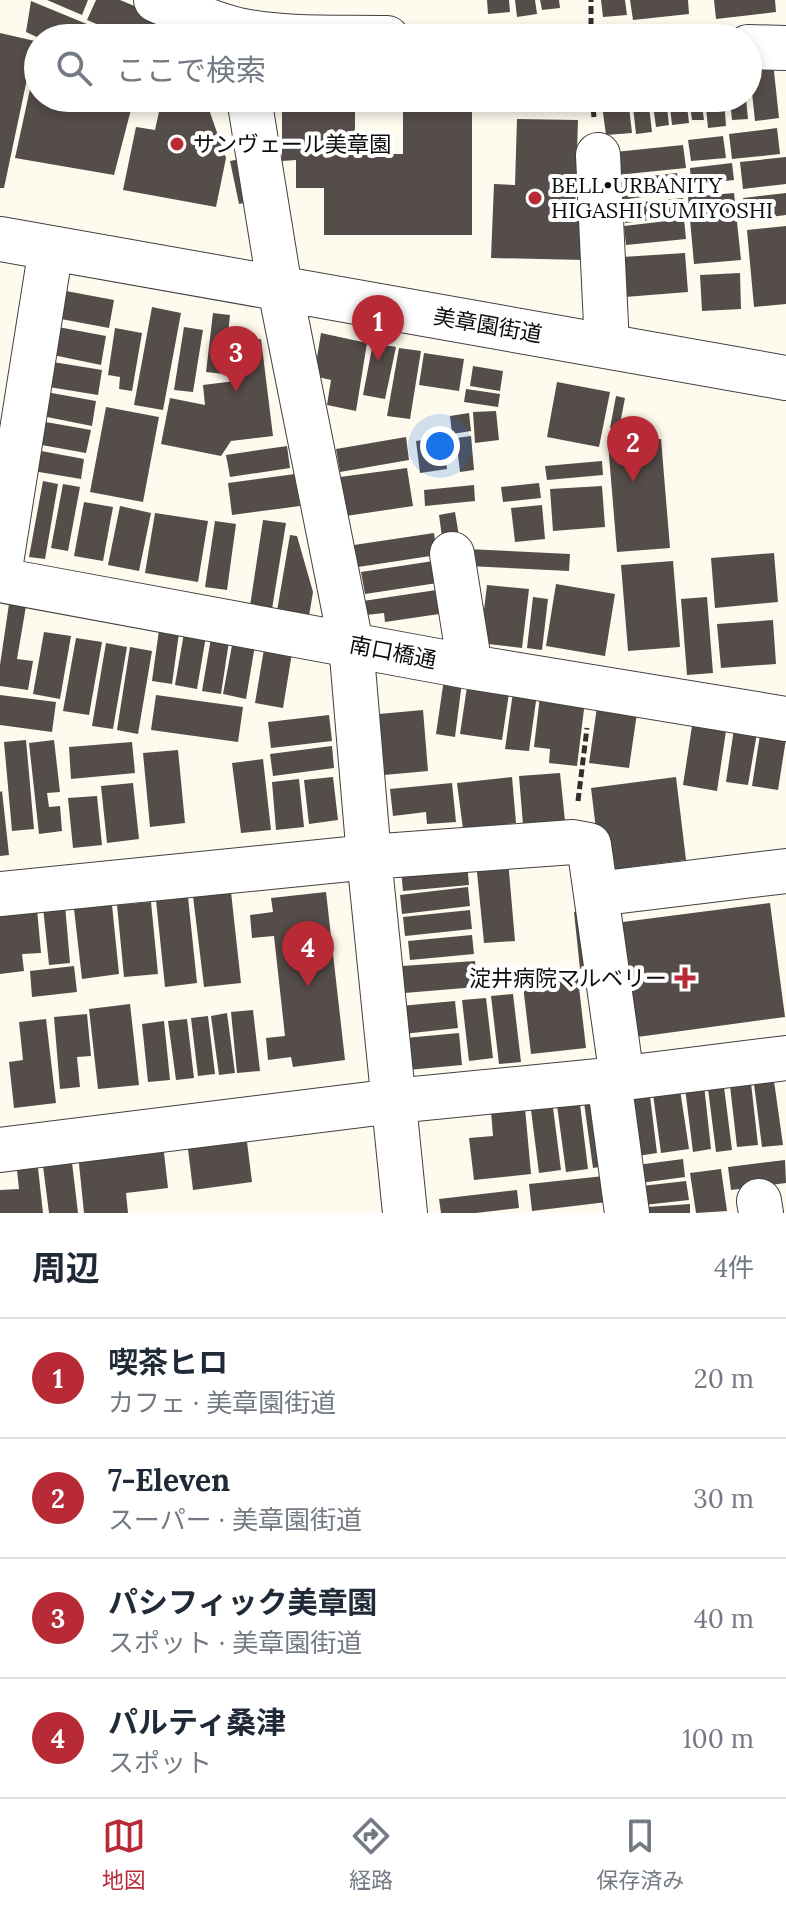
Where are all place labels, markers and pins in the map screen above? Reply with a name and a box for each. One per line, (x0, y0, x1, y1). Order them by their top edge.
place label: サンヴェール美章園 (193, 130, 391, 158)
marker: サンヴェール美章園 (168, 135, 186, 153)
place label: BELL•URBANITY HIGASHI SUMIYOSHI (551, 171, 773, 224)
marker: BELL•URBANITY HIGASHI SUMIYOSHI (526, 189, 544, 207)
pin: 1 (352, 295, 404, 361)
pin: 3 (210, 326, 262, 392)
pin: 2 (607, 416, 659, 482)
pin: 4 (282, 921, 334, 987)
place label: 淀井病院マルベリー (469, 964, 667, 992)
marker: 淀井病院マルベリー (674, 967, 696, 989)

